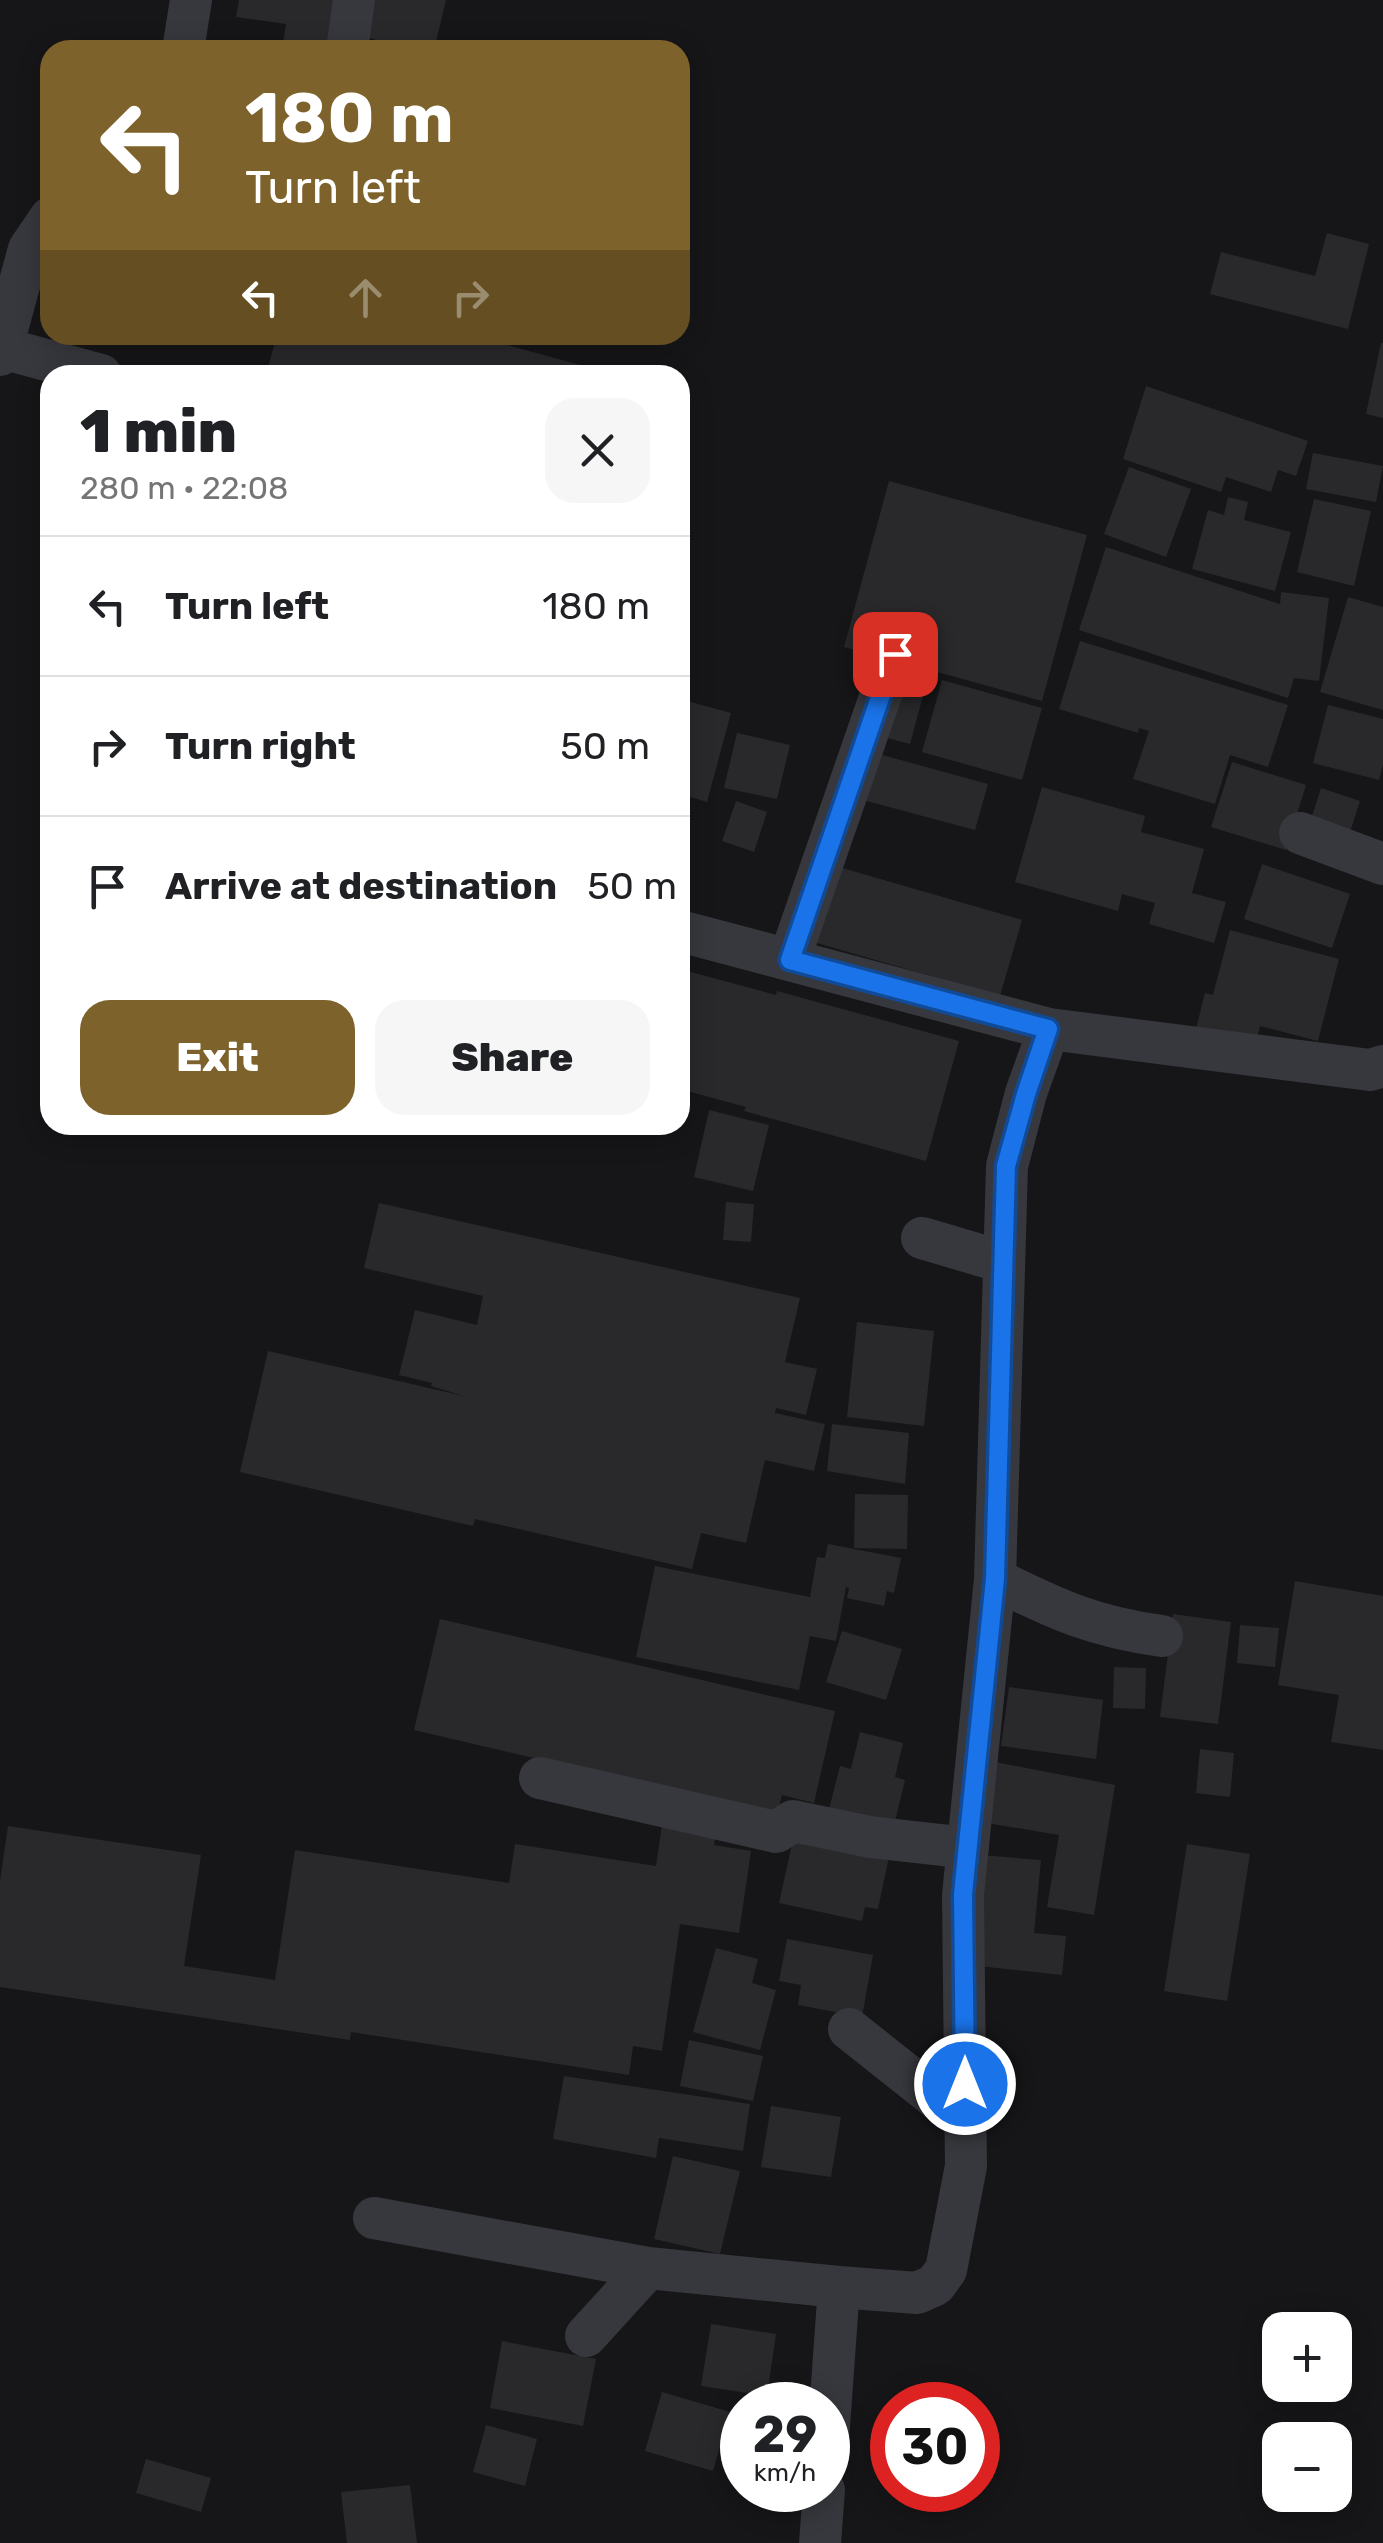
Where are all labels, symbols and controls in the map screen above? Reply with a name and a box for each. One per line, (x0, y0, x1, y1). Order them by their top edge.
text: 180 m (245, 77, 454, 160)
icon: left (80, 80, 210, 210)
text: Turn left (245, 161, 421, 214)
icon: left (233, 270, 288, 325)
icon: ahead (338, 270, 393, 325)
icon: right (443, 270, 498, 325)
text: 1 min (80, 396, 237, 467)
button: close (545, 398, 650, 503)
text: 280 m · 22:08 (80, 469, 288, 507)
icon: left (80, 579, 135, 634)
text: Turn left (165, 583, 329, 629)
text: 180 m (542, 583, 650, 629)
pin (853, 612, 938, 697)
icon: arrive (868, 627, 923, 682)
icon: right (80, 719, 135, 774)
text: Turn right (165, 723, 356, 769)
text: 50 m (560, 723, 650, 769)
icon: arrive (80, 859, 135, 914)
text: Arrive at destination (165, 863, 557, 909)
text: 50 m (587, 863, 677, 909)
button: Exit (80, 1000, 355, 1115)
button: Share (375, 1000, 650, 1115)
position arrow (913, 2032, 1017, 2136)
map controls (1262, 2312, 1352, 2512)
button: + (1262, 2312, 1352, 2402)
speed limit sign: 30 (870, 2382, 1000, 2512)
text: 29 (753, 2405, 817, 2465)
button: − (1262, 2422, 1352, 2512)
text: km/h (754, 2458, 816, 2487)

